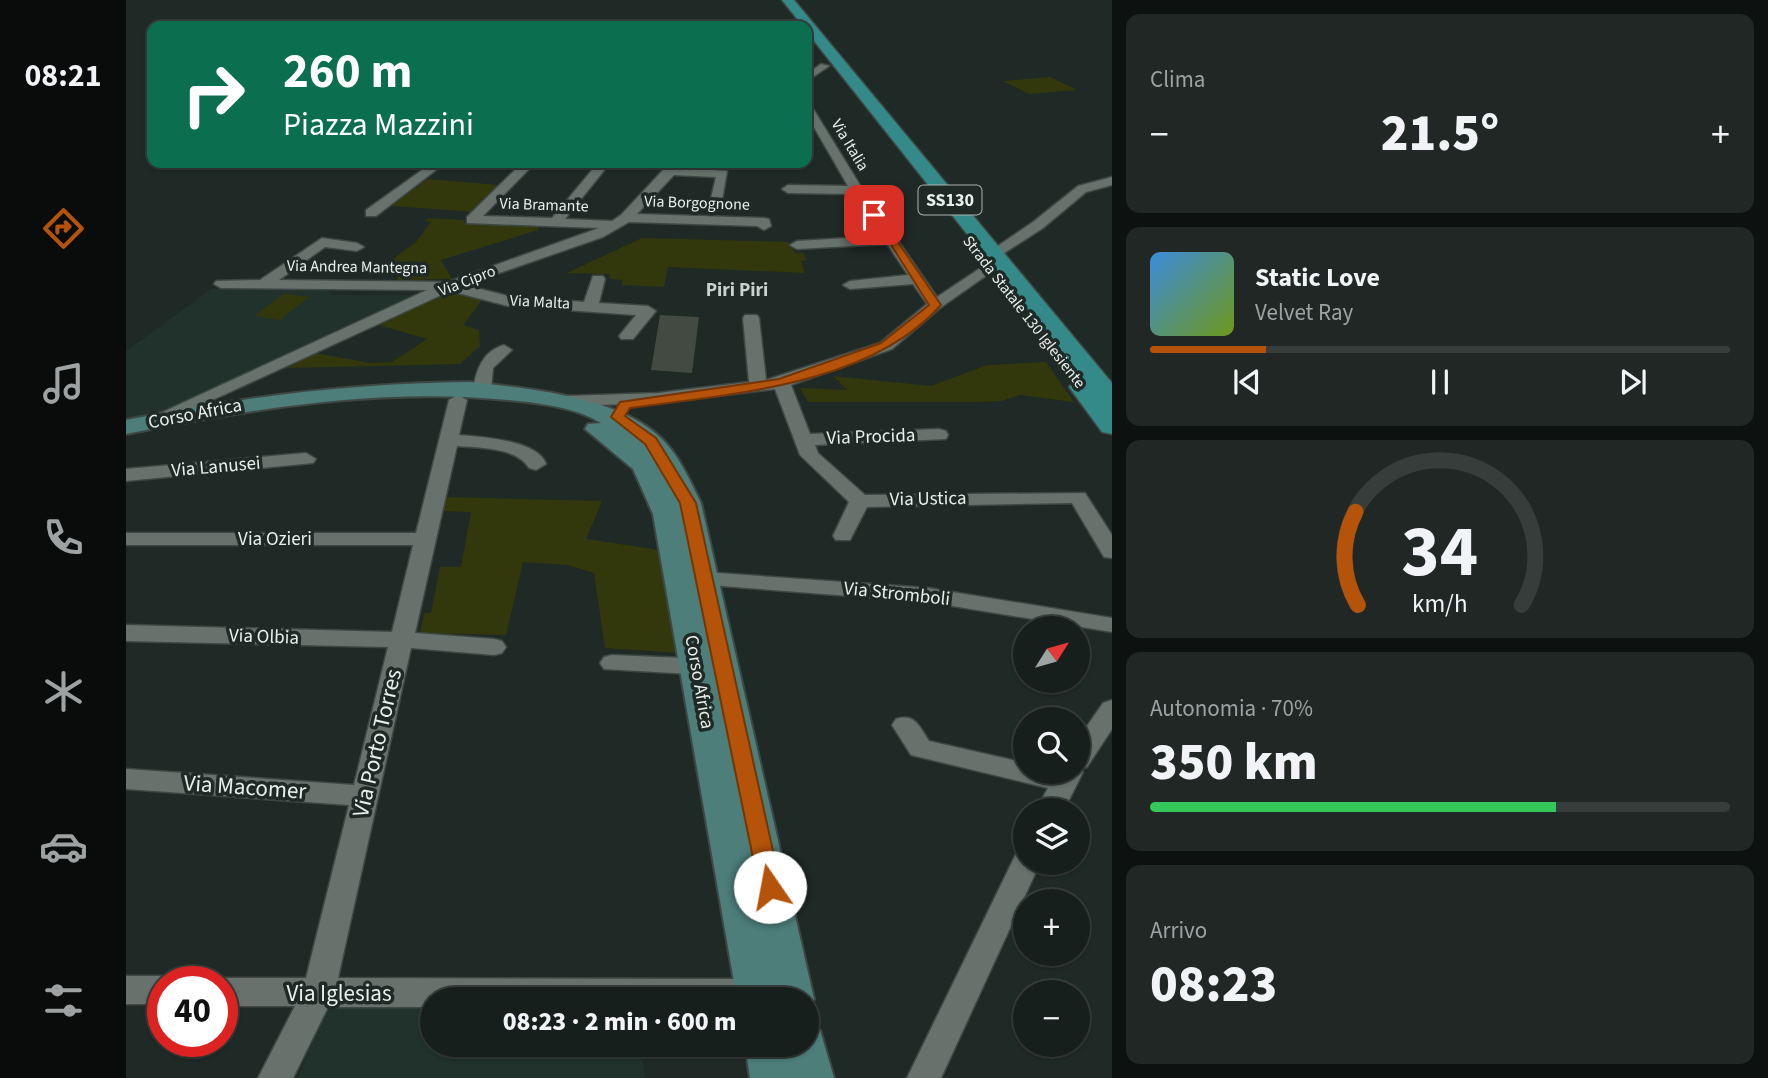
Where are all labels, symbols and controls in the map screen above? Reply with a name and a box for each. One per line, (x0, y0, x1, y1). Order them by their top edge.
text: 260 m (283, 37, 412, 107)
icon: right (168, 49, 259, 140)
text: 08:21 (24, 53, 102, 99)
text: Clima (1150, 63, 1205, 96)
text: 21.5° (1381, 97, 1499, 171)
text: Piazza Mazzini (283, 102, 474, 148)
text: − (1150, 108, 1169, 162)
text: + (1711, 108, 1730, 162)
street label: Via Italia (826, 115, 874, 175)
pin (844, 185, 904, 245)
road number: SS130 (918, 186, 982, 215)
street label: Via Borgognone (644, 190, 750, 216)
street label: Via Bramante (499, 192, 589, 218)
icon: arrive (855, 196, 893, 234)
icon: directions (39, 204, 88, 253)
street label: Strada Statale 130 Iglesiente (957, 231, 1091, 393)
street label: Via Andrea Mantegna (287, 255, 427, 279)
text: Static Love (1255, 259, 1380, 296)
street label: Via Cipro (435, 260, 499, 302)
district label: Piri Piri (706, 277, 768, 304)
street label: Via Malta (509, 289, 571, 315)
text: Velvet Ray (1255, 296, 1353, 329)
icon: music (39, 359, 88, 408)
icon: previous (1228, 363, 1266, 401)
icon: pause (1421, 363, 1459, 401)
icon: next (1614, 363, 1652, 401)
street label: Corso Africa (146, 392, 244, 436)
street label: Via Procida (826, 422, 916, 452)
street label: Via Lanusei (170, 450, 262, 484)
street label: Via Ustica (889, 485, 967, 513)
text: 34 (1402, 500, 1478, 604)
icon: phone (39, 513, 88, 562)
street label: Via Ozieri (238, 526, 312, 553)
street label: Via Stromboli (843, 575, 951, 613)
text: km/h (1412, 586, 1468, 622)
north arrow (1013, 616, 1090, 693)
map controls (1013, 616, 1090, 1057)
street label: Via Olbia (229, 622, 299, 652)
street label: Corso Africa (677, 633, 721, 731)
street label: Via Porto Torres (344, 666, 410, 820)
icon: climate (39, 667, 88, 716)
text: Autonomia · 70% (1150, 692, 1313, 725)
button: search (1013, 707, 1090, 784)
text: 350 km (1150, 726, 1318, 800)
street label: Via Macomer (183, 766, 308, 808)
button: layers (1013, 798, 1090, 875)
icon: car (39, 822, 88, 871)
position arrow (733, 850, 807, 924)
button: + (1013, 889, 1090, 966)
text: Arrivo (1150, 914, 1207, 947)
text: 08:23 (1150, 948, 1277, 1022)
speed limit sign: 40 (147, 966, 238, 1057)
icon: filters (39, 976, 88, 1025)
street label: Via Iglesias (286, 977, 392, 1010)
button: − (1013, 980, 1090, 1057)
text: 08:23 · 2 min · 600 m (503, 1003, 736, 1040)

